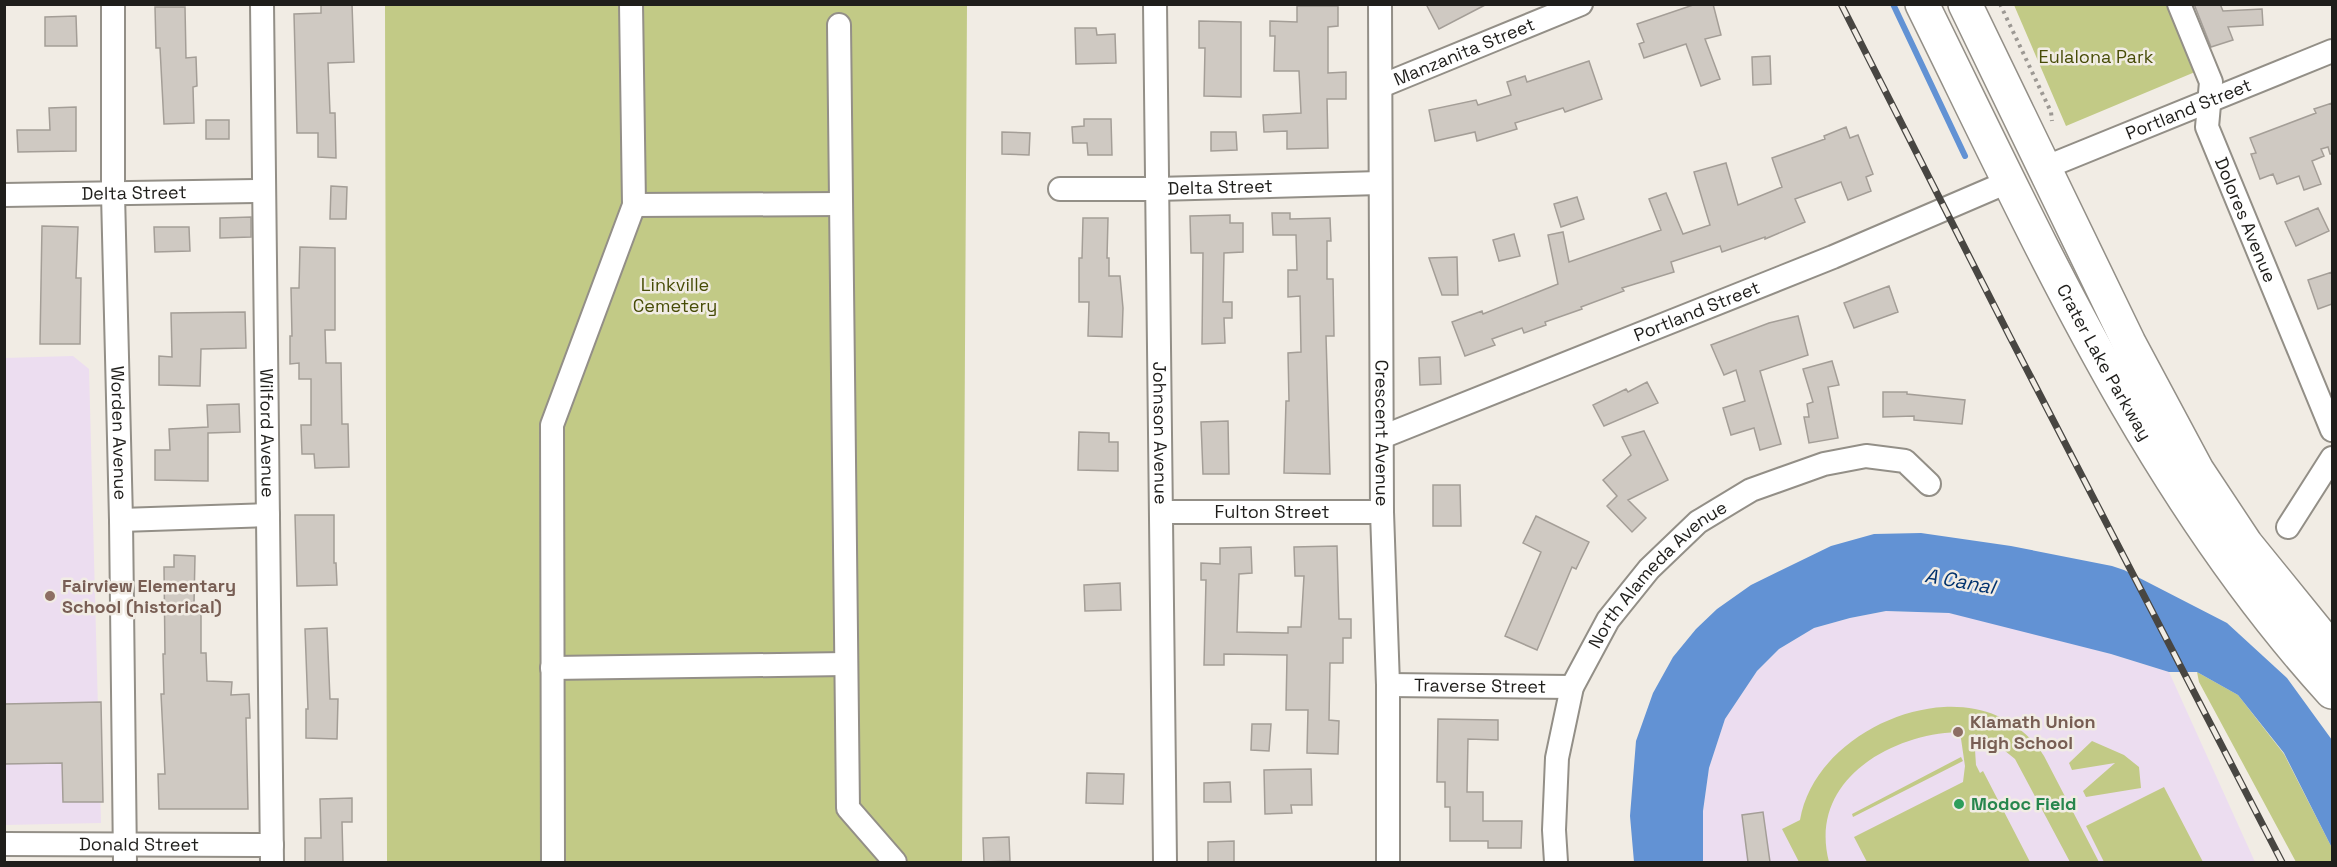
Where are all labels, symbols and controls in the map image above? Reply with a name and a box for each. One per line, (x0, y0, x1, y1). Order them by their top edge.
street label: Manzanita Street (1390, 12, 1538, 91)
park label: Eulalona Park (2039, 45, 2154, 68)
street label: Portland Street (2122, 73, 2255, 145)
street label: Dolores Avenue (2210, 154, 2282, 286)
street label: Delta Street (1167, 174, 1273, 200)
street label: Delta Street (81, 180, 187, 205)
park label: Linkville Cemetery (633, 273, 717, 317)
street label: Portland Street (1630, 275, 1763, 346)
street label: Crater Lake Parkway (2052, 280, 2157, 445)
street label: Crescent Avenue (1370, 360, 1394, 506)
street label: Johnson Avenue (1148, 361, 1173, 505)
street label: Worden Avenue (106, 365, 133, 500)
street label: Wilford Avenue (255, 368, 280, 498)
street label: North Alameda Avenue (1583, 495, 1731, 652)
street label: Fulton Street (1215, 500, 1330, 523)
water label: A Canal (1923, 562, 1999, 600)
place label: Fairview Elementary School (historical) (62, 574, 236, 618)
marker: Fairview Elementary School (historical) (43, 589, 57, 603)
street label: Traverse Street (1414, 673, 1546, 698)
place label: Klamath Union High School (1970, 710, 2096, 754)
marker: Klamath Union High School (1951, 725, 1965, 739)
place label: Modoc Field (1971, 792, 2077, 815)
marker: Modoc Field (1952, 797, 1966, 811)
street label: Donald Street (79, 832, 199, 856)

